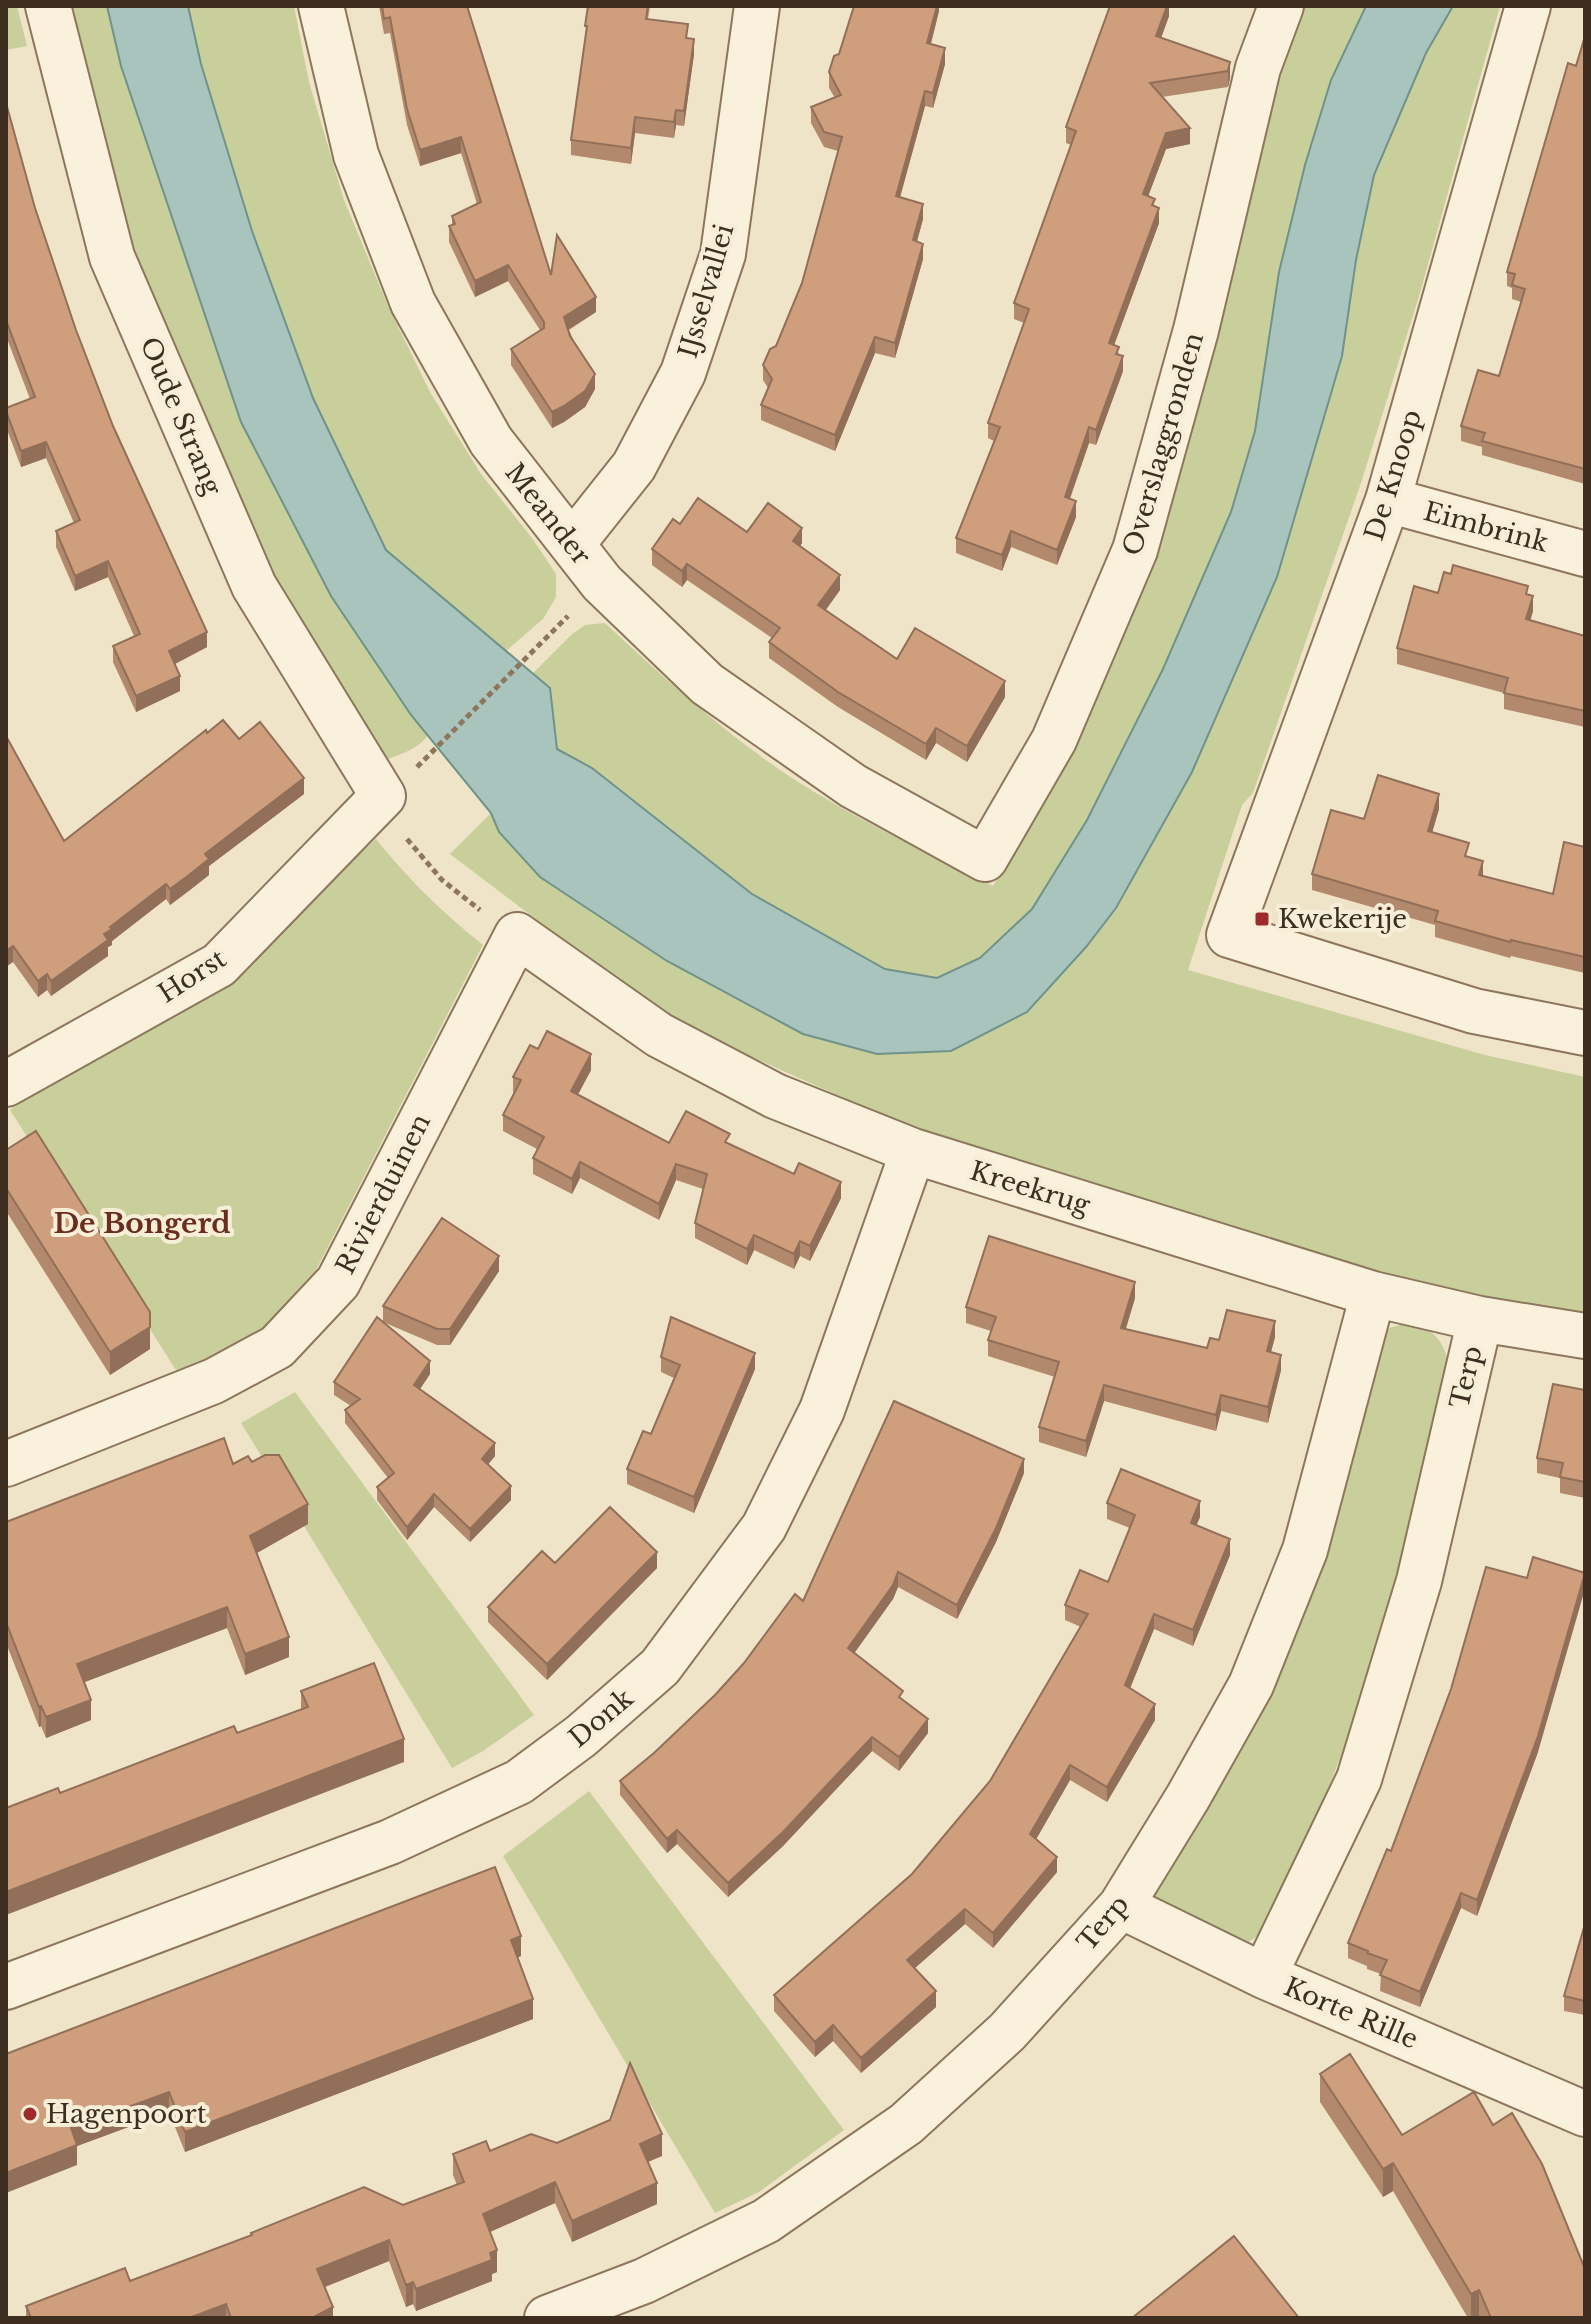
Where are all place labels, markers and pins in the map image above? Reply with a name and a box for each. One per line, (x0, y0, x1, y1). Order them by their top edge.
place label: Kwekerije (1278, 903, 1407, 935)
marker: Kwekerije (1253, 910, 1271, 928)
place label: Hagenpoort (46, 2098, 207, 2130)
marker: Hagenpoort (21, 2105, 39, 2123)

